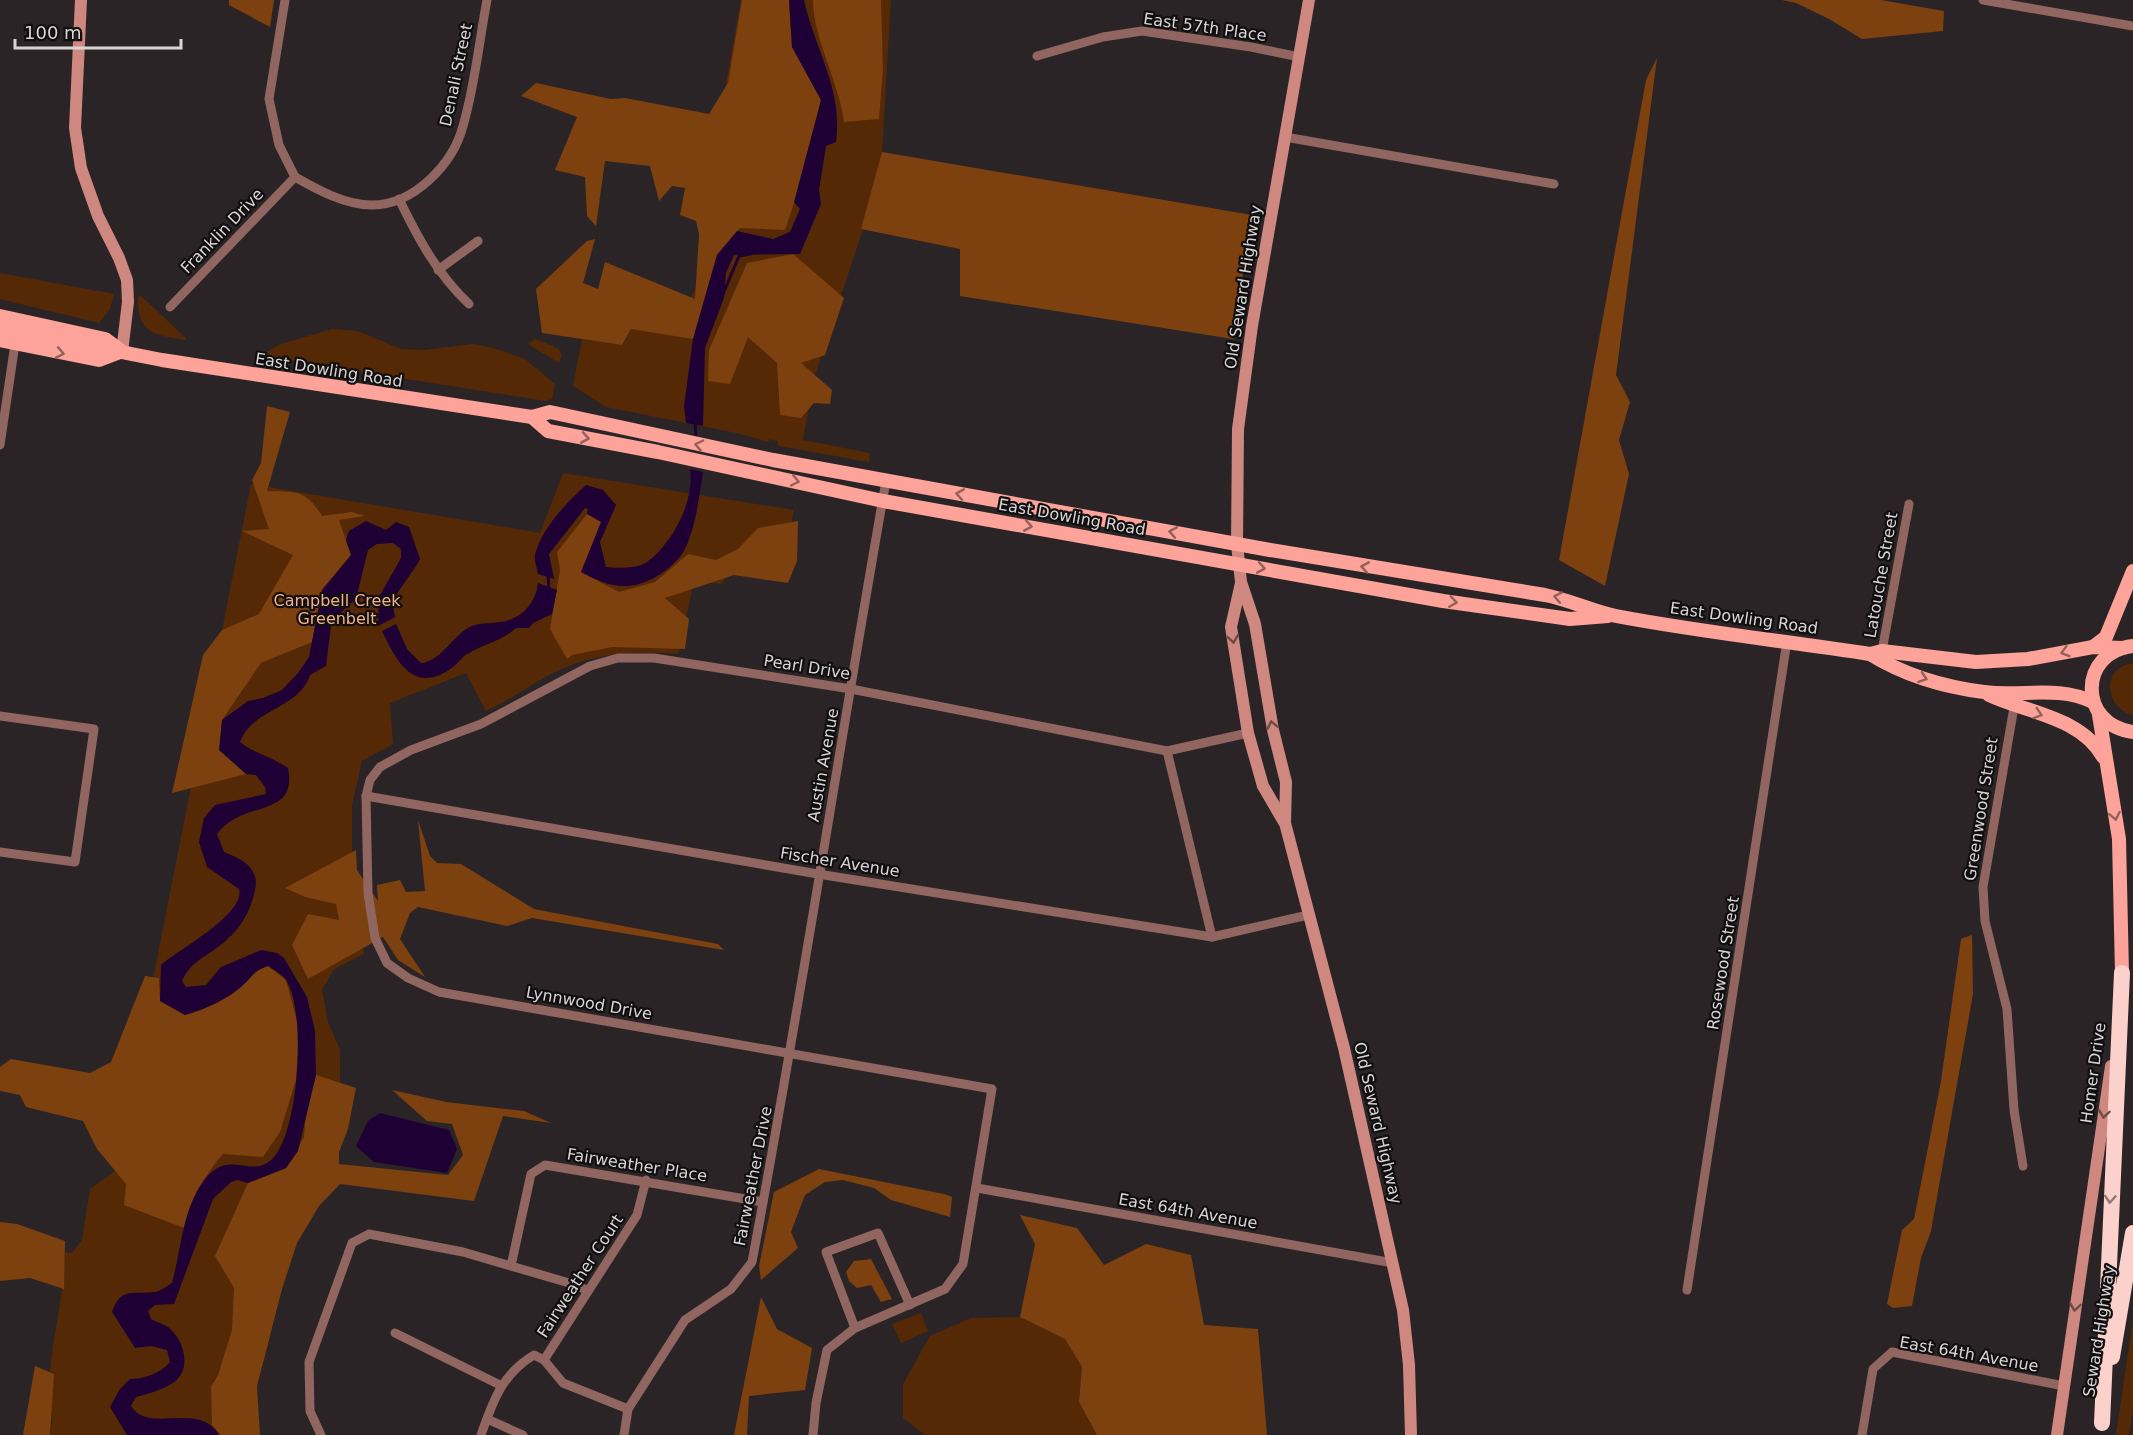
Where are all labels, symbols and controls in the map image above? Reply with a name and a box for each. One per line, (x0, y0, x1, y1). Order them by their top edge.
street label: East 57th Place (1142, 9, 1268, 45)
scale bar (15, 12, 182, 50)
text: 100 m (24, 22, 82, 43)
street label: Denali Street (436, 22, 476, 128)
street label: Franklin Drive (177, 185, 267, 277)
street label: Old Seward Highway (1221, 204, 1265, 370)
one-way arrow (55, 346, 65, 359)
street label: East Dowling Road (254, 349, 404, 391)
one-way arrow (579, 431, 589, 444)
one-way arrow (694, 440, 704, 453)
one-way arrow (790, 474, 800, 487)
one-way arrow (956, 488, 966, 501)
street label: East Dowling Road (997, 495, 1147, 539)
street label: Latouche Street (1861, 511, 1901, 639)
one-way arrow (1023, 519, 1033, 532)
one-way arrow (1169, 526, 1179, 539)
one-way arrow (1256, 561, 1266, 574)
one-way arrow (1360, 561, 1370, 573)
park label: Campbell Creek Greenbelt (273, 591, 401, 628)
one-way arrow (1553, 592, 1563, 605)
one-way arrow (1449, 596, 1458, 608)
street label: East Dowling Road (1669, 598, 1819, 638)
one-way arrow (1226, 634, 1238, 644)
one-way arrow (2060, 644, 2070, 657)
street label: Pearl Drive (762, 651, 852, 683)
one-way arrow (1917, 671, 1928, 684)
street label: Austin Avenue (804, 707, 842, 823)
one-way arrow (2032, 707, 2043, 719)
one-way arrow (1266, 720, 1279, 730)
street label: Greenwood Street (1960, 736, 2002, 882)
one-way arrow (2108, 811, 2121, 821)
street label: Fischer Avenue (779, 843, 901, 881)
street label: Rosewood Street (1703, 895, 1743, 1031)
street label: Lynnwood Drive (524, 983, 654, 1023)
street label: Homer Drive (2077, 1021, 2109, 1125)
street label: Old Seward Highway (1350, 1040, 1406, 1206)
street label: Fairweather Drive (730, 1105, 776, 1247)
one-way arrow (2099, 1110, 2111, 1119)
street label: Fairweather Place (566, 1145, 708, 1185)
street label: East 64th Avenue (1117, 1189, 1259, 1233)
one-way arrow (2103, 1194, 2116, 1203)
street label: Fairweather Court (533, 1211, 627, 1341)
street label: Seward Highway (2079, 1264, 2119, 1398)
one-way arrow (2070, 1302, 2082, 1312)
street label: East 64th Avenue (1898, 1332, 2040, 1376)

